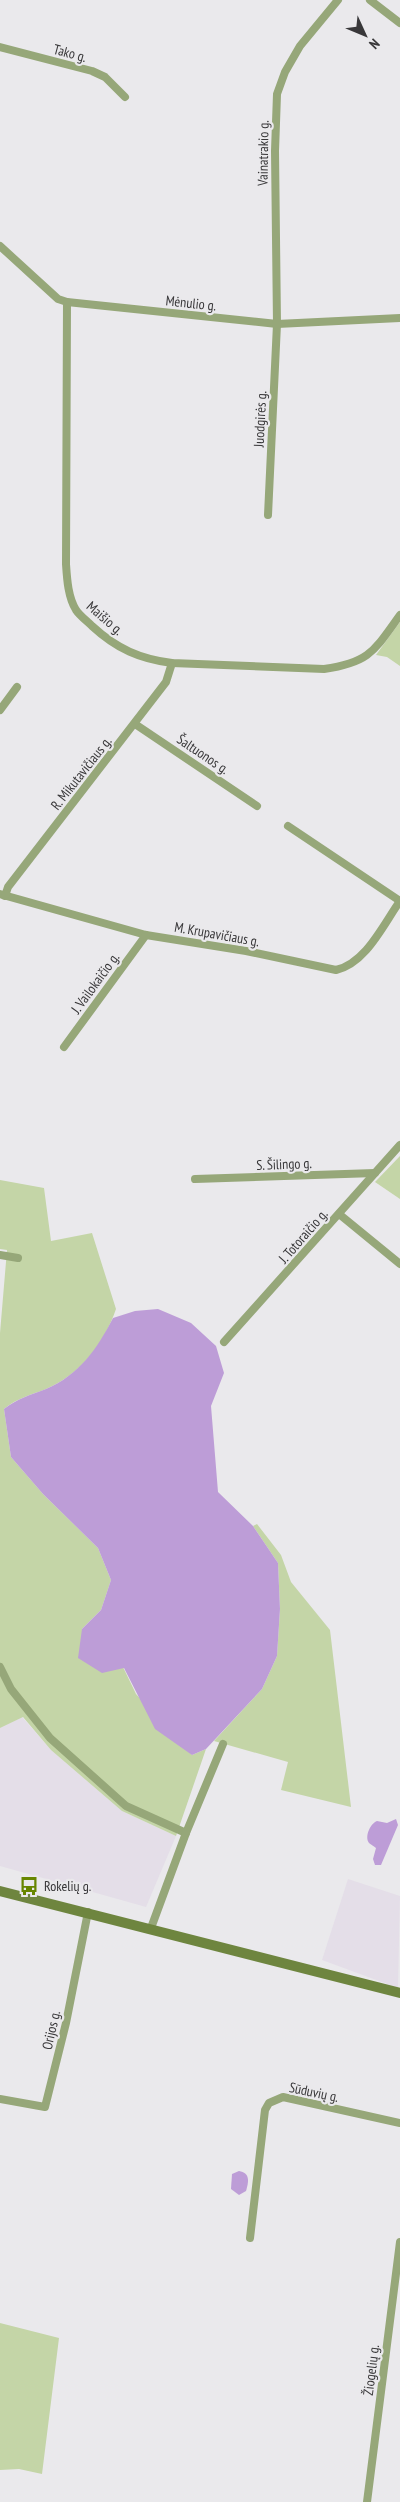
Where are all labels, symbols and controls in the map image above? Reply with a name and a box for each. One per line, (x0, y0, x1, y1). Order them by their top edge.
north arrow (340, 10, 390, 60)
text: N (365, 35, 383, 53)
street label: Tako g. (51, 40, 89, 66)
street label: Vainatrakio g. (253, 120, 273, 187)
street label: Mėnulio g. (165, 291, 217, 315)
street label: Juodgirės g. (249, 390, 270, 449)
street label: Maišio g. (83, 597, 127, 639)
street label: Šaltuonos g. (173, 730, 233, 778)
street label: R. Mikutavičiaus g. (47, 733, 115, 813)
street label: M. Krupavičiaus g. (173, 918, 261, 950)
street label: J. Vailokaičio g. (66, 949, 123, 1018)
street label: S. Šilingo g. (256, 1154, 312, 1174)
street label: J. Totoraičio g. (274, 1205, 332, 1268)
bus stop icon: Rokelių g. (18, 1875, 40, 1897)
place label: Rokelių g. (44, 1877, 91, 1895)
street label: Orijos g. (38, 2009, 64, 2051)
street label: Sūduvių g. (288, 2078, 340, 2106)
street label: Žiogelių g. (359, 2344, 383, 2396)

